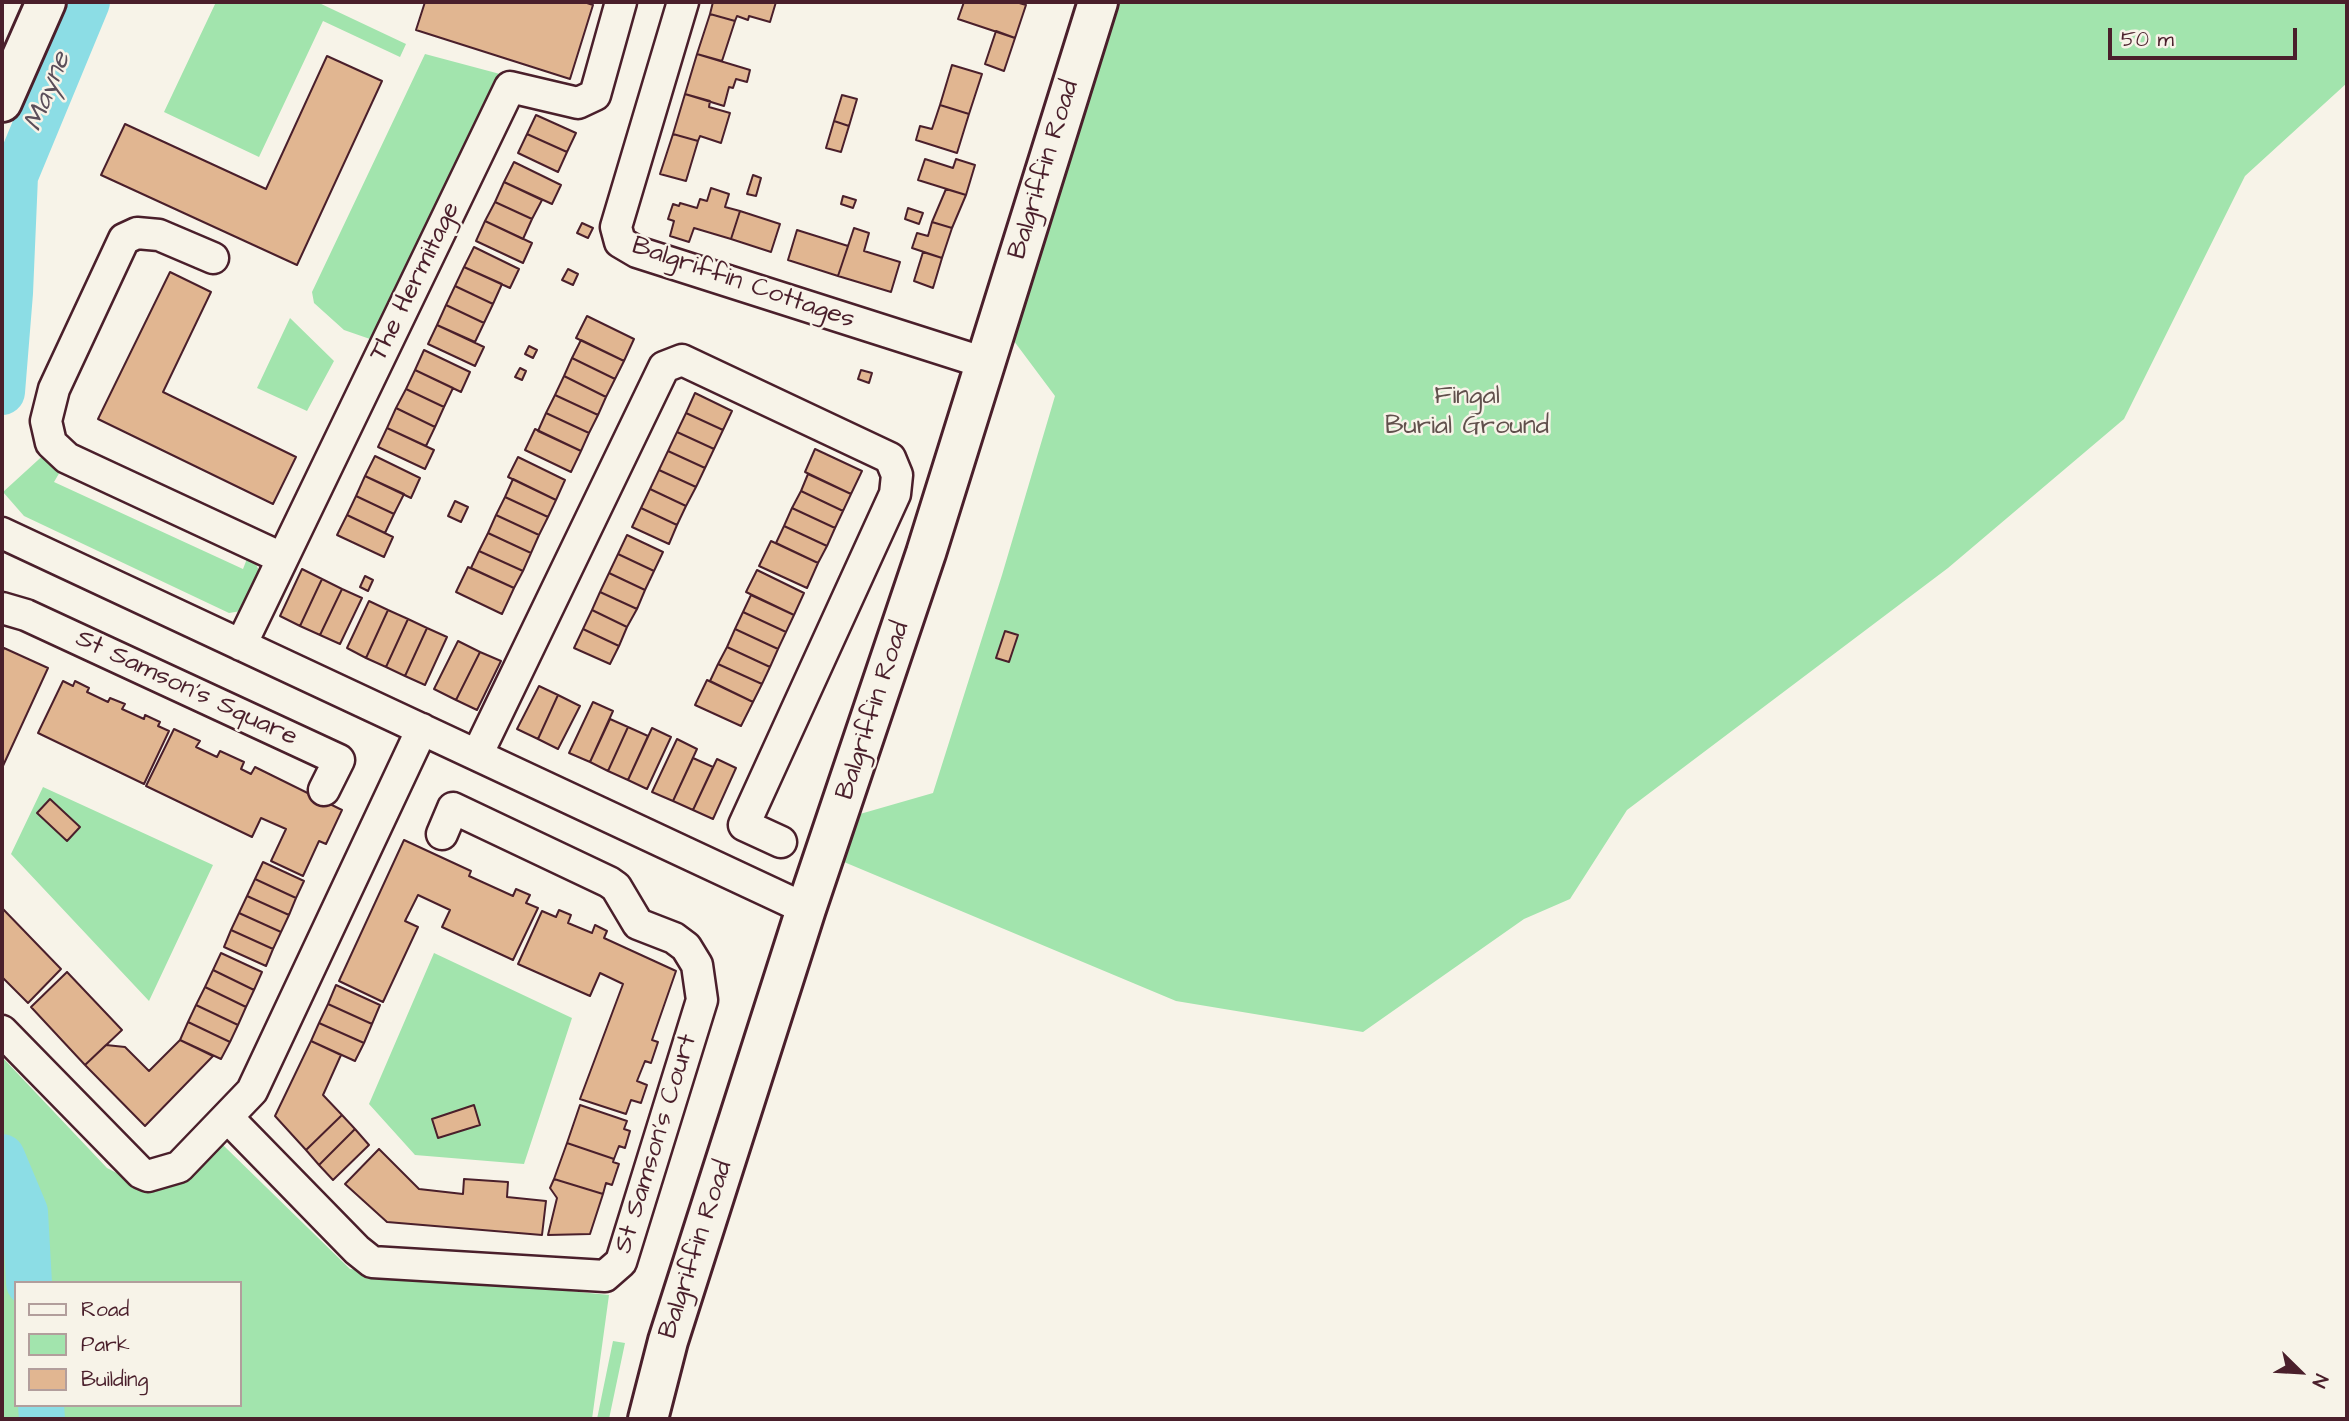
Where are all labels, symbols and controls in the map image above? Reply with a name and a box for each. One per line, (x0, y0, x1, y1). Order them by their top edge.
scale bar (2111, 14, 2300, 58)
text: 50 m (2121, 25, 2174, 54)
water label: Mayne (18, 48, 80, 136)
street label: Balgriffin Road (1003, 77, 1087, 263)
street label: The Hermitage (364, 197, 468, 367)
street label: Balgriffin Cottages (628, 231, 858, 337)
park label: Fingal Burial Ground (1385, 382, 1549, 444)
street label: Balgriffin Road (831, 618, 917, 804)
street label: St Samson's Square (70, 624, 302, 754)
street label: St Samson's Court (609, 1031, 705, 1257)
street label: Balgriffin Road (654, 1157, 740, 1343)
legend (14, 1281, 242, 1407)
text: Road (81, 1295, 129, 1324)
text: Park (81, 1330, 130, 1359)
north arrow (2265, 1337, 2335, 1407)
text: Building (81, 1365, 148, 1394)
text: N (2305, 1370, 2334, 1392)

